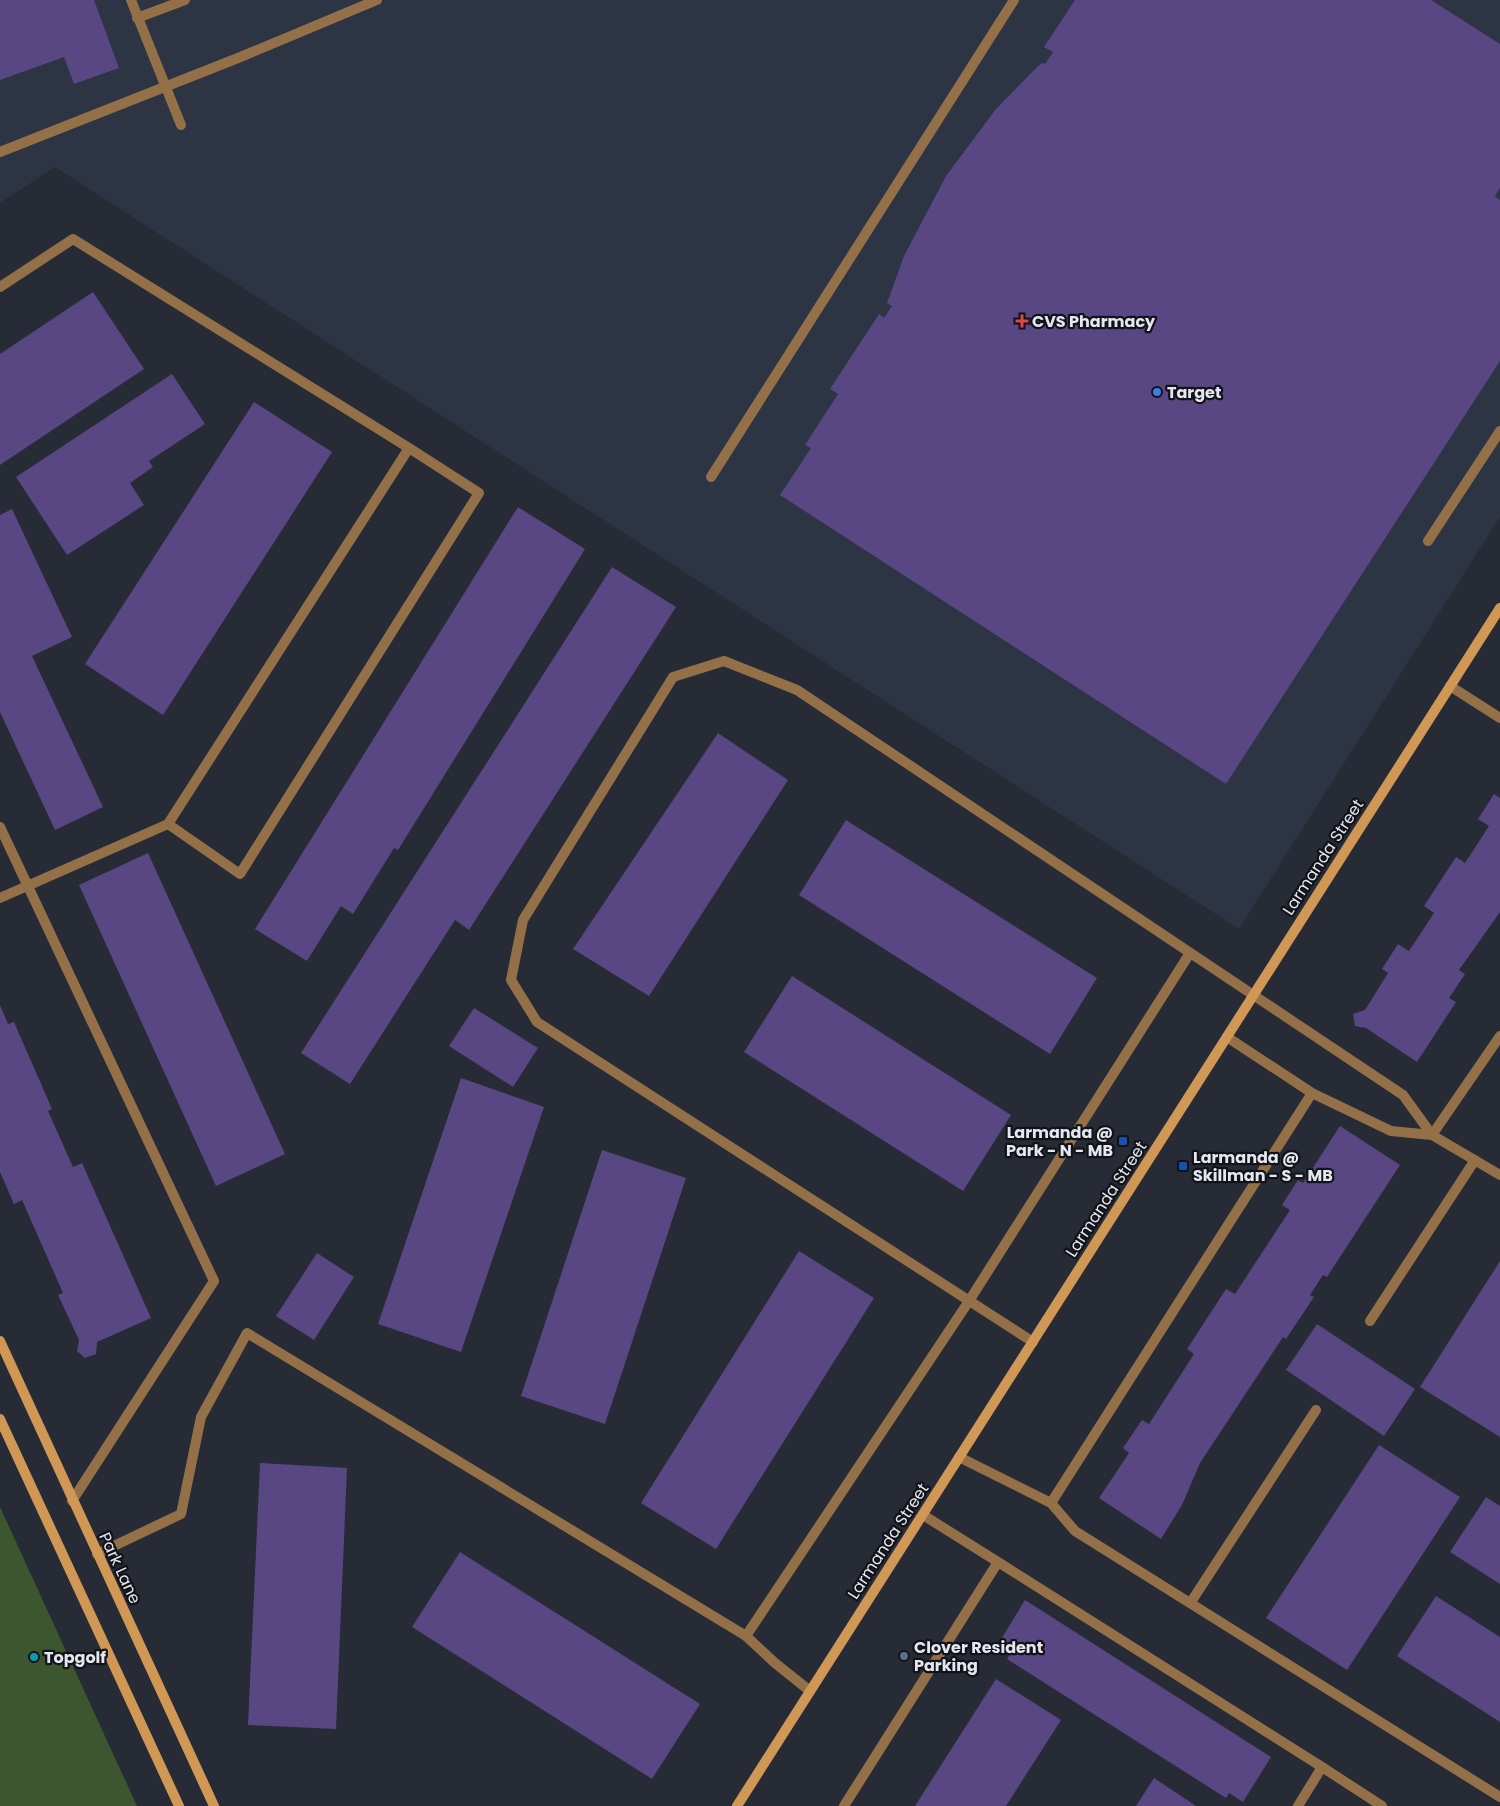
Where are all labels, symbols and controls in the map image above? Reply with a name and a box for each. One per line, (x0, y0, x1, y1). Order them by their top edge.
place label: CVS Pharmacy (1032, 310, 1156, 333)
marker: CVS Pharmacy (1016, 315, 1028, 327)
place label: Target (1167, 381, 1221, 404)
marker: Target (1151, 386, 1163, 398)
street label: Larmanda Street (1277, 794, 1369, 919)
place label: Larmanda @ Park - N - MB (1006, 1121, 1113, 1162)
marker: Larmanda @ Park - N - MB (1117, 1135, 1129, 1147)
street label: Larmanda Street (1060, 1136, 1152, 1261)
place label: Larmanda @ Skillman - S - MB (1193, 1146, 1333, 1187)
marker: Larmanda @ Skillman - S - MB (1177, 1160, 1189, 1172)
street label: Larmanda Street (842, 1478, 934, 1603)
street label: Park Lane (93, 1528, 147, 1608)
place label: Clover Resident Parking (914, 1636, 1043, 1677)
place label: Topgolf (44, 1646, 106, 1669)
marker: Clover Resident Parking (898, 1650, 910, 1662)
marker: Topgolf (28, 1651, 40, 1663)

